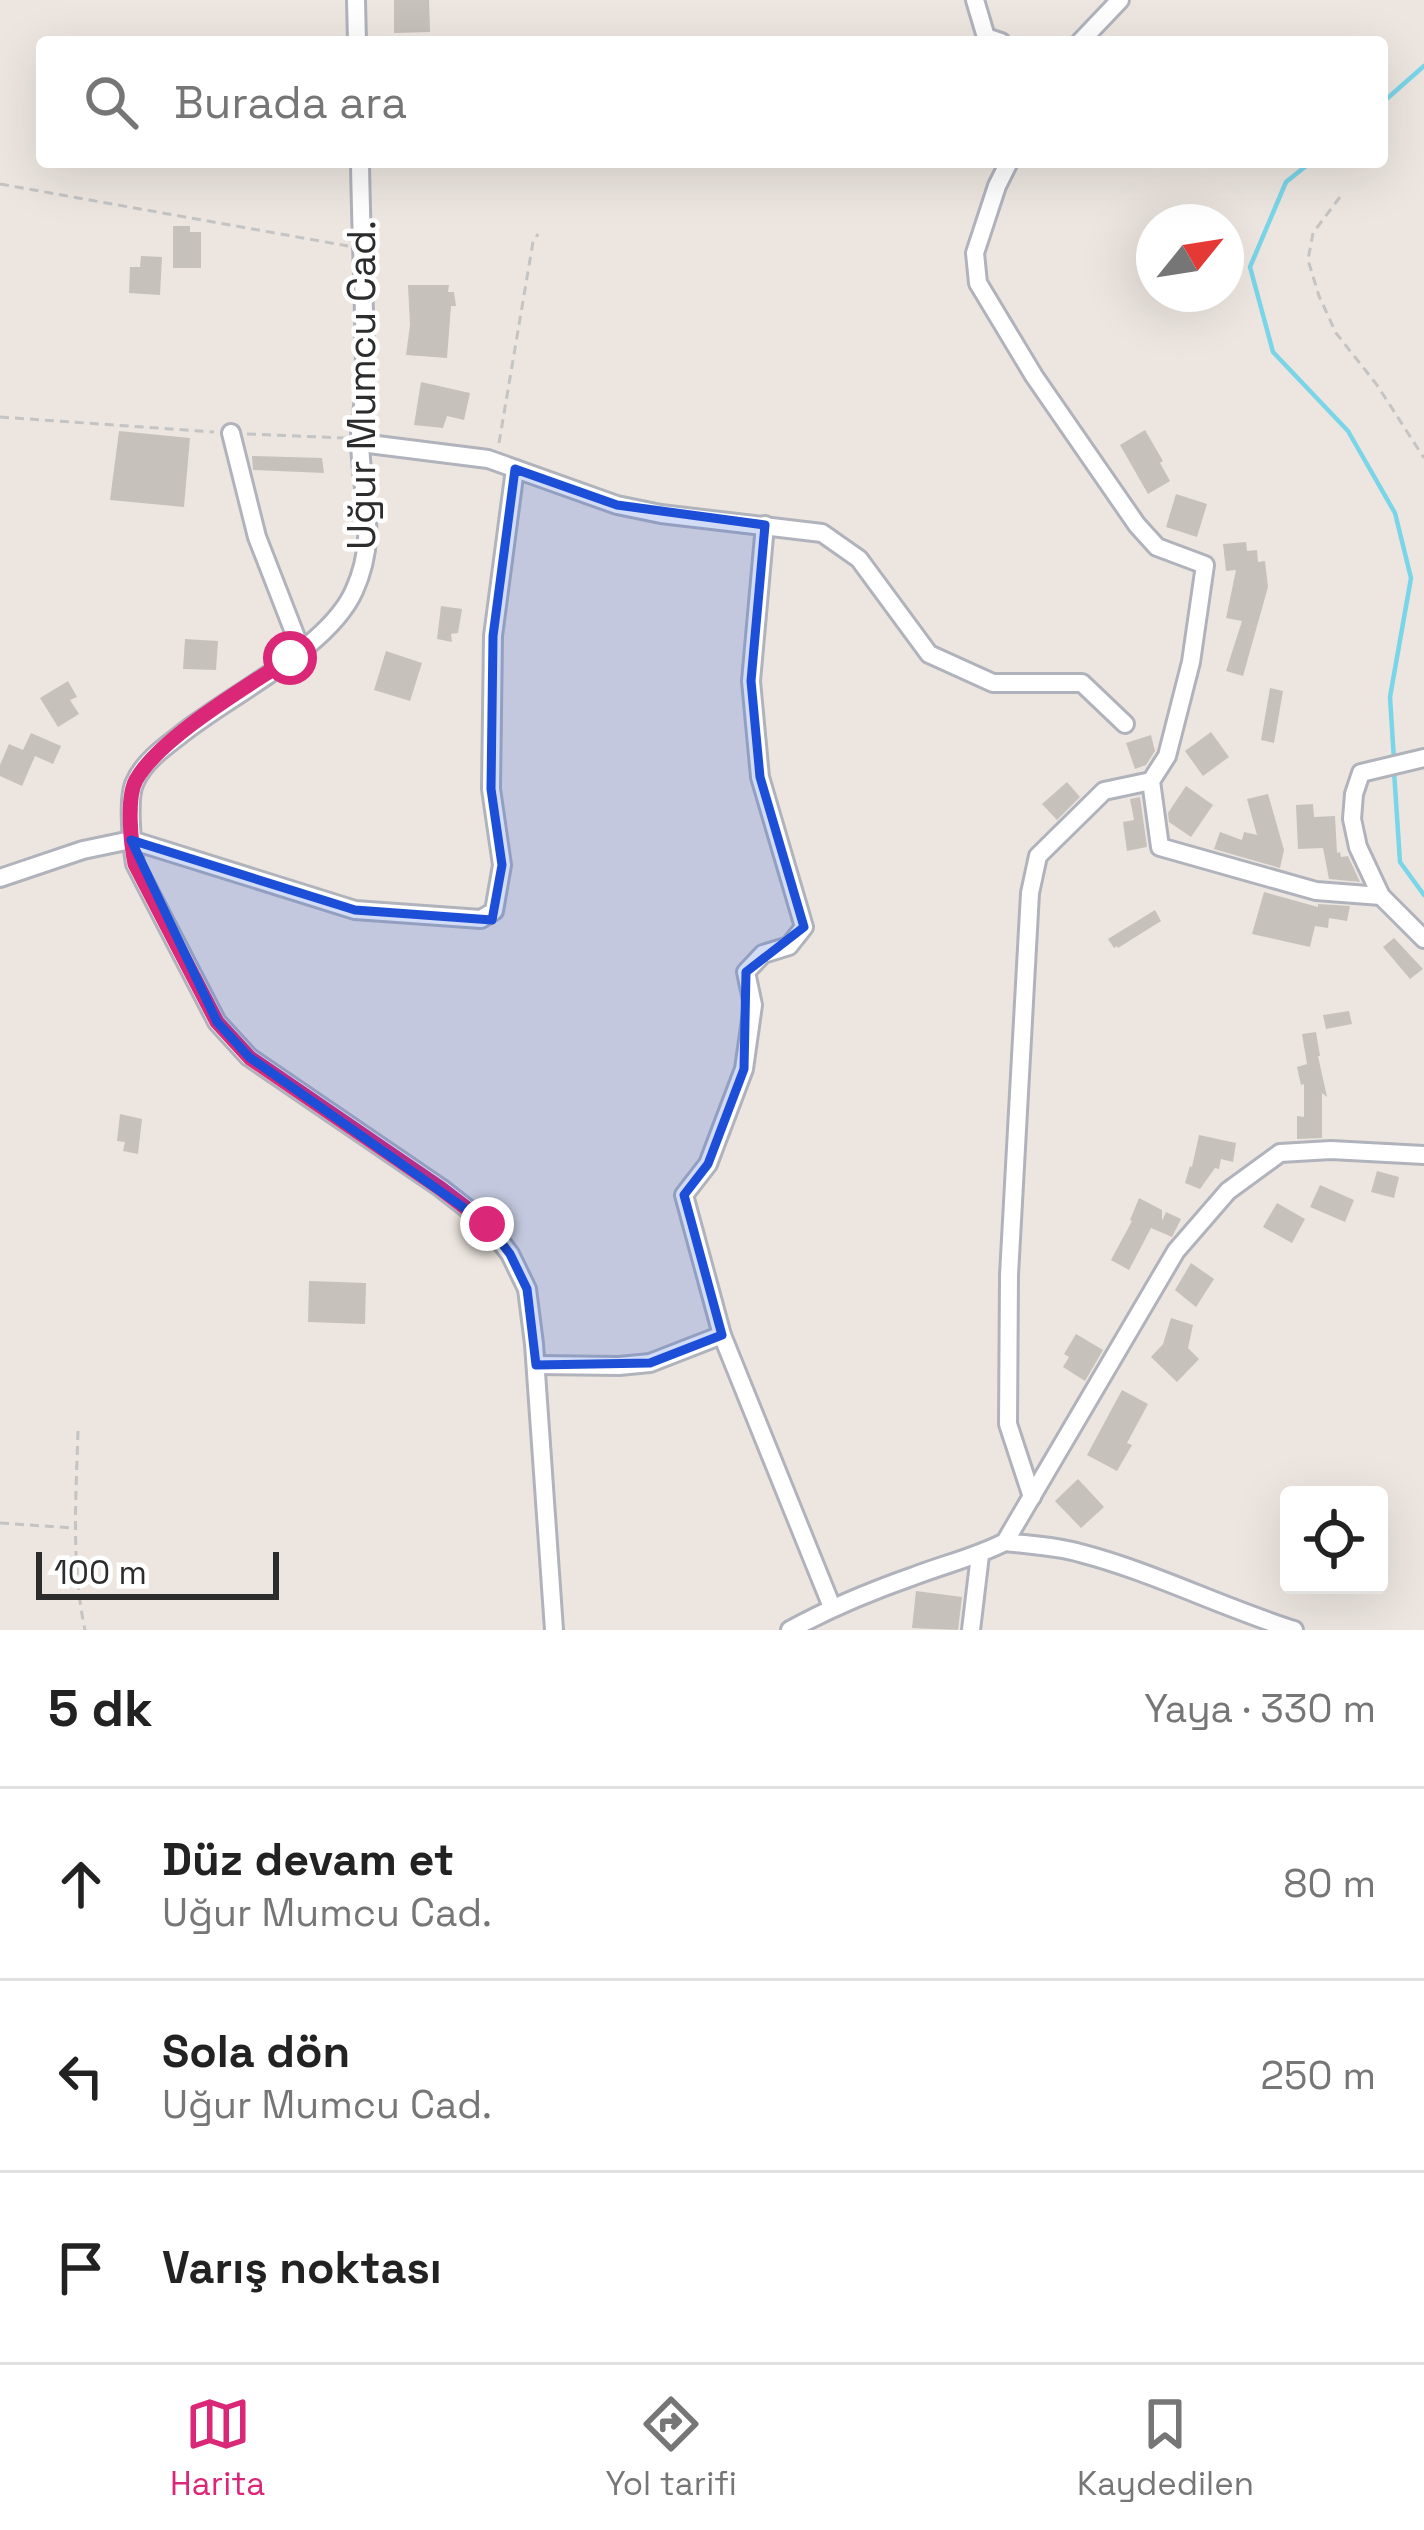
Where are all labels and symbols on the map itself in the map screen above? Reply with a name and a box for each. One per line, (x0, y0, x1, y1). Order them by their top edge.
north arrow (1136, 204, 1244, 312)
street label: Uğur Mumcu Cad. (337, 220, 386, 550)
route start (263, 631, 317, 685)
route end (460, 1197, 514, 1251)
scale bar (36, 1546, 279, 1599)

